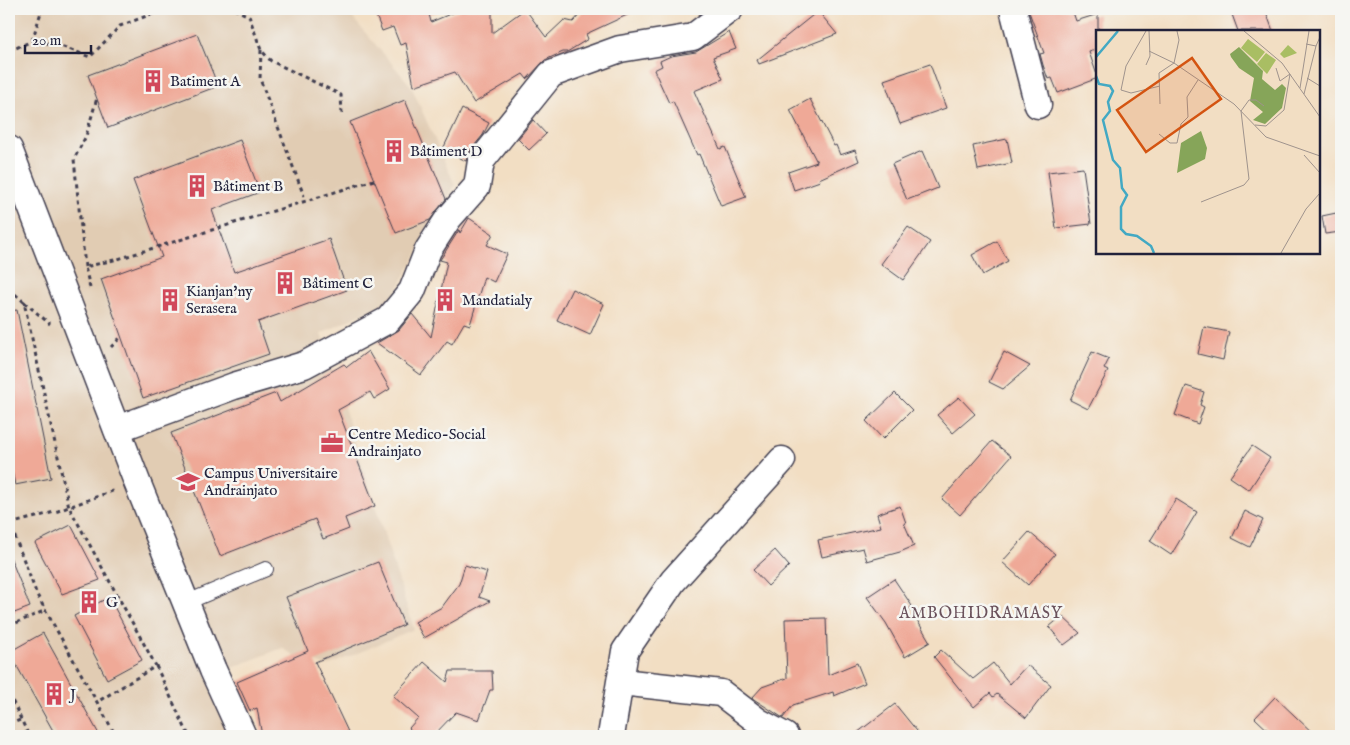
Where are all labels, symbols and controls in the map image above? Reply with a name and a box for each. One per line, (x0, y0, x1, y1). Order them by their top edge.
scale bar (25, 22, 91, 54)
inset map (1096, 30, 1320, 254)
text: 20 m (32, 31, 62, 50)
building icon: Batiment A (140, 68, 166, 94)
place label: Batiment A (170, 72, 241, 91)
building icon: Bâtiment D (381, 138, 407, 164)
place label: Bâtiment D (410, 142, 482, 161)
building icon: Bâtiment B (184, 173, 210, 199)
place label: Bâtiment B (213, 177, 283, 196)
building icon: Bâtiment C (272, 270, 298, 296)
place label: Bâtiment C (302, 274, 373, 293)
place label: Kianjan'ny Serasera (186, 282, 253, 318)
building icon: Kianjan'ny Serasera (157, 287, 183, 313)
building icon: Mandatialy (432, 287, 458, 313)
place label: Mandatialy (462, 291, 533, 310)
place label: Centre Medico-Social Andrainjato (347, 425, 486, 461)
office icon: Centre Medico-Social Andrainjato (319, 430, 345, 456)
place label: Campus Universitaire Andrainjato (203, 464, 338, 500)
school or university icon: Campus Universitaire Andrainjato (175, 469, 201, 495)
building icon: G (76, 589, 102, 615)
place label: G (106, 593, 118, 612)
district label: AMBOHIDRAMASY (898, 604, 1063, 624)
building icon: J (41, 681, 67, 707)
place label: J (68, 685, 76, 704)

